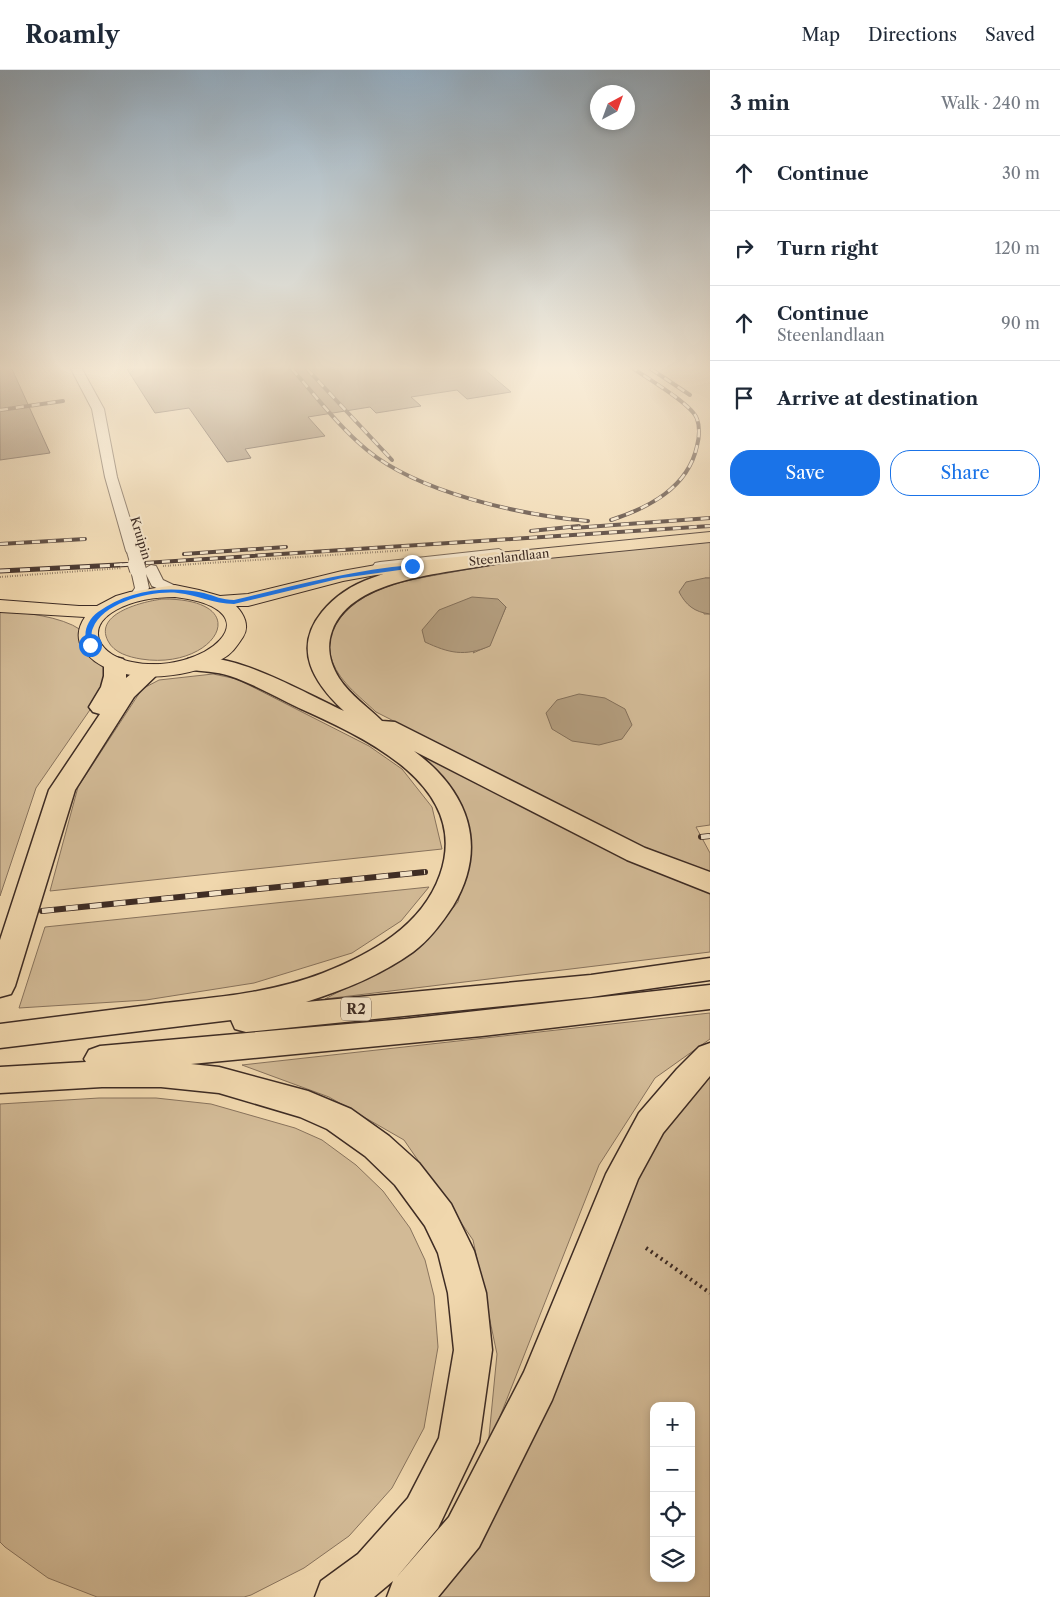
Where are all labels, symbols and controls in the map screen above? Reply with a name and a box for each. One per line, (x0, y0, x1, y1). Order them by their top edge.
text: Roamly (25, 20, 119, 49)
text: Map (801, 24, 840, 46)
text: Directions (868, 24, 957, 46)
text: Saved (985, 24, 1035, 46)
north arrow (590, 85, 635, 130)
text: 3 min (730, 90, 790, 115)
text: Walk · 240 m (941, 93, 1040, 113)
icon: ahead (730, 159, 758, 187)
text: Continue (777, 162, 869, 185)
text: 30 m (1002, 163, 1040, 183)
icon: right (730, 234, 758, 262)
text: Turn right (777, 237, 878, 260)
text: 120 m (995, 238, 1040, 258)
text: Continue (777, 302, 869, 325)
icon: ahead (730, 309, 758, 337)
text: 90 m (1001, 313, 1040, 333)
text: Steenlandlaan (777, 325, 885, 345)
icon: arrive (730, 384, 758, 412)
text: Arrive at destination (777, 387, 978, 410)
button: Save (730, 450, 880, 496)
button: Share (890, 450, 1040, 496)
street label: Kruipin (127, 515, 155, 562)
street label: Steenlandlaan (468, 545, 550, 569)
route end (401, 555, 424, 578)
route start (79, 634, 102, 657)
road number: R2 (341, 998, 371, 1021)
map controls (650, 1402, 695, 1582)
button: + (650, 1402, 695, 1447)
button: − (650, 1447, 695, 1492)
button: locate (650, 1492, 695, 1537)
button: layers (650, 1537, 695, 1582)

